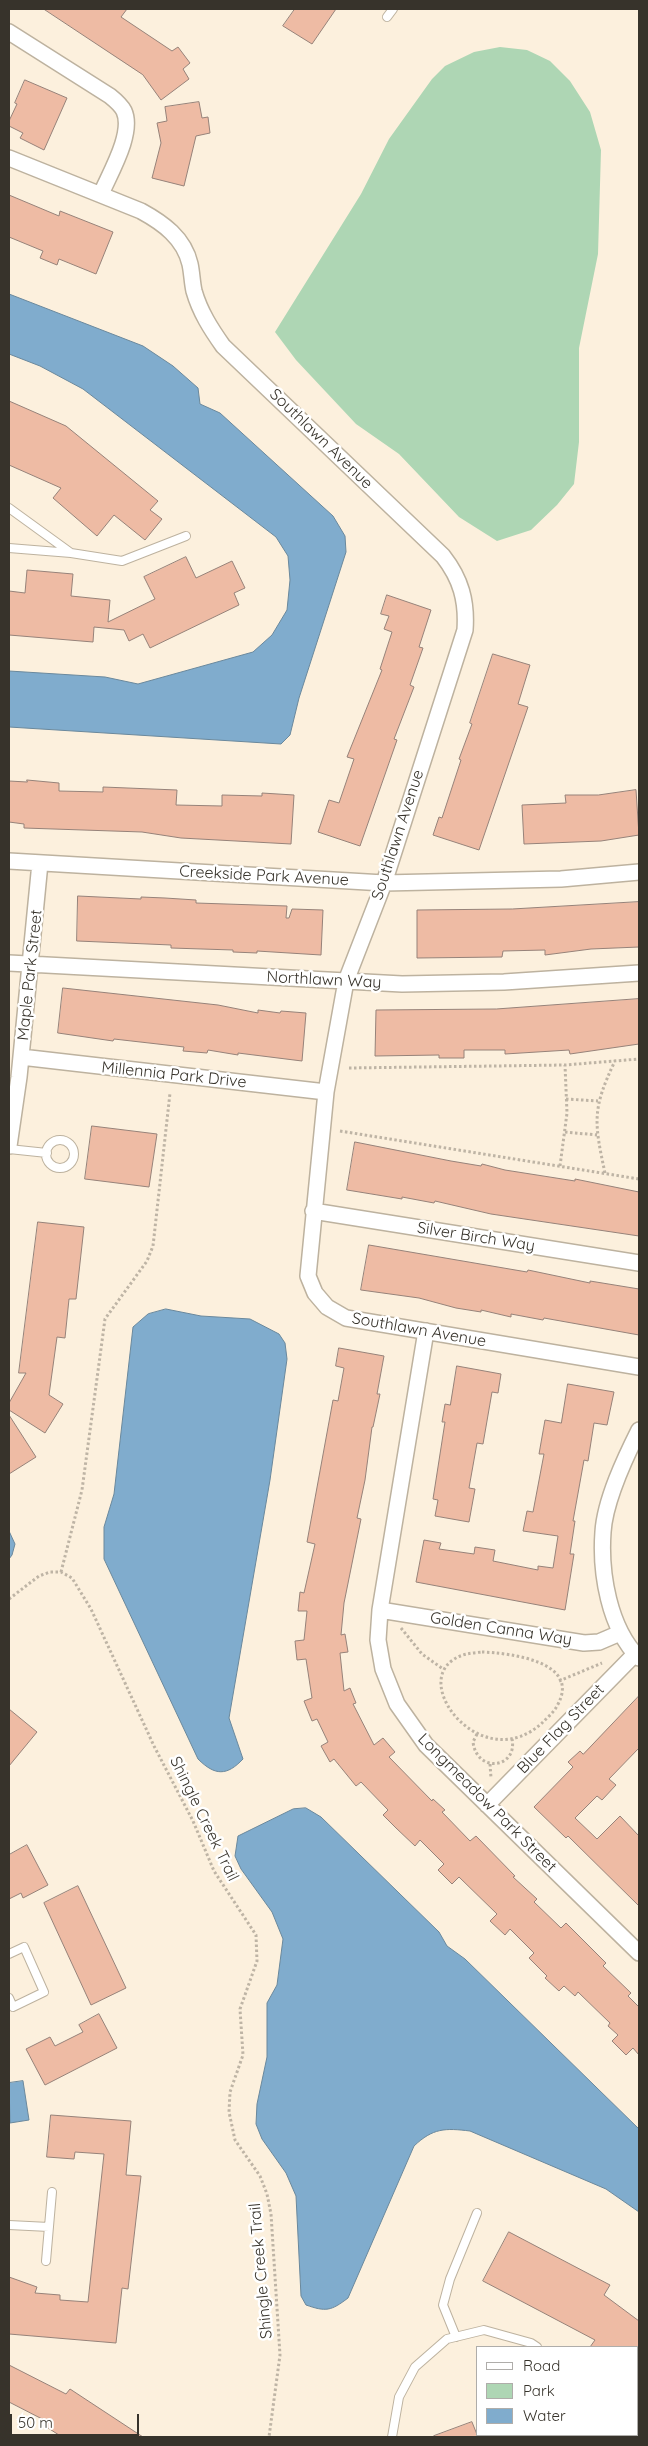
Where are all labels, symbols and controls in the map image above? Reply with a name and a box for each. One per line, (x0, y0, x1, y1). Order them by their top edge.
street label: Southlawn Avenue (265, 385, 377, 493)
street label: Southlawn Avenue (368, 767, 428, 903)
street label: Creekside Park Avenue (179, 862, 349, 890)
street label: Maple Park Street (14, 909, 46, 1041)
street label: Northlawn Way (266, 967, 382, 993)
street label: Millennia Park Drive (101, 1058, 247, 1092)
street label: Silver Birch Way (416, 1218, 536, 1256)
street label: Southlawn Avenue (350, 1309, 488, 1351)
street label: Golden Canna Way (429, 1608, 573, 1650)
street label: Blue Flag Street (513, 1680, 609, 1778)
street label: Longmeadow Park Street (414, 1730, 560, 1876)
street label: Shingle Creek Trail (165, 1753, 243, 1885)
street label: Shingle Creek Trail (245, 2202, 277, 2340)
legend (476, 2346, 638, 2436)
text: Road (523, 2356, 560, 2375)
text: Park (523, 2381, 555, 2400)
scale bar (12, 2404, 141, 2436)
text: Water (523, 2406, 566, 2425)
text: 50 m (18, 2413, 53, 2432)

